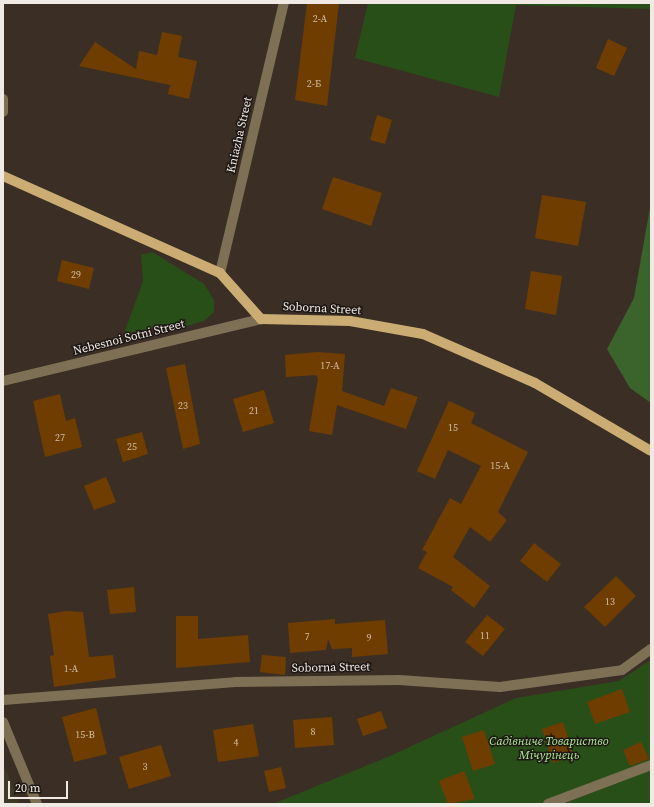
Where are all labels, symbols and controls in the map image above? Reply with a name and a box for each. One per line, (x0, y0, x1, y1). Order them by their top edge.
house number: 2-А (313, 13, 327, 25)
house number: 2-Б (307, 78, 321, 90)
street label: Kniazha Street (224, 96, 256, 174)
house number: 29 (71, 269, 81, 281)
street label: Soborna Street (282, 300, 362, 318)
street label: Nebesnoi Sotni Street (72, 317, 186, 359)
house number: 17-А (320, 360, 340, 372)
house number: 23 (178, 400, 188, 412)
house number: 21 (249, 405, 259, 417)
house number: 15 (448, 422, 458, 434)
house number: 27 (55, 432, 65, 444)
house number: 25 (127, 441, 137, 453)
house number: 15-А (490, 460, 510, 472)
house number: 13 (605, 596, 615, 608)
house number: 11 (480, 630, 490, 642)
house number: 7 (305, 631, 309, 643)
house number: 9 (367, 632, 371, 644)
street label: Soborna Street (292, 660, 370, 676)
house number: 1-А (64, 663, 78, 675)
house number: 8 (311, 726, 315, 738)
house number: 15-В (75, 729, 95, 741)
park label: Садівниче Товариство Мічурінець (489, 735, 609, 763)
house number: 4 (234, 737, 238, 749)
house number: 3 (143, 761, 147, 773)
scale bar (10, 773, 70, 799)
text: 20 m (15, 780, 41, 796)

